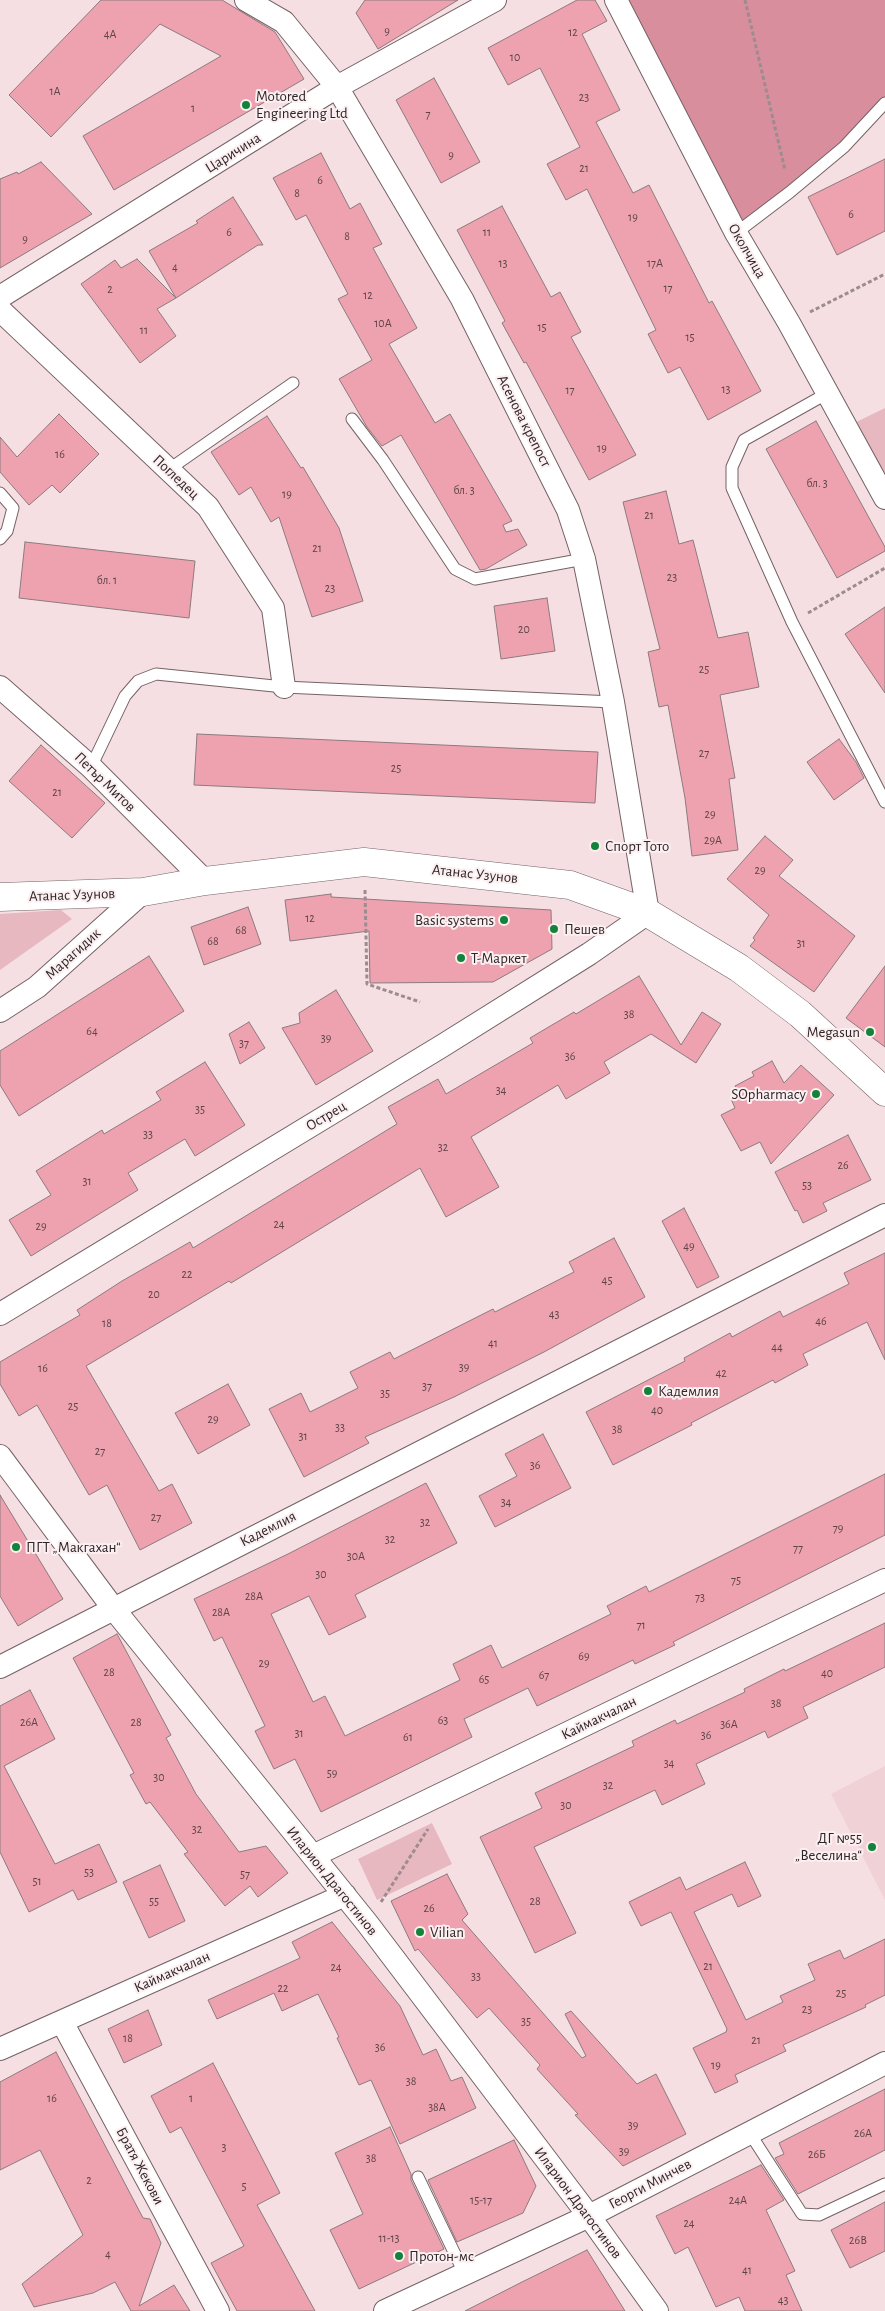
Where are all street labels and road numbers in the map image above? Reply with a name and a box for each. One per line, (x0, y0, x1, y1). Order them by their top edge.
street label: Царичина (202, 129, 264, 177)
street label: Околчица (724, 220, 770, 282)
street label: Асенова крепост (493, 372, 555, 470)
street label: Погледец (149, 451, 203, 503)
street label: Петър Митов (71, 748, 139, 816)
street label: Атанас Узунов (431, 861, 519, 887)
street label: Атанас Узунов (29, 884, 115, 906)
street label: Марагидик (42, 924, 104, 984)
street label: Острец (302, 1097, 350, 1135)
street label: Кадемлия (237, 1507, 299, 1551)
street label: Каймакчалан (558, 1692, 640, 1744)
street label: Иларион Драгостинов (283, 1823, 381, 1939)
street label: Каймакчалан (131, 1947, 213, 1997)
street label: Братя Жекови (112, 2124, 168, 2208)
street label: Иларион Драгостинов (530, 2144, 626, 2262)
street label: Георги Минчев (606, 2155, 694, 2213)

